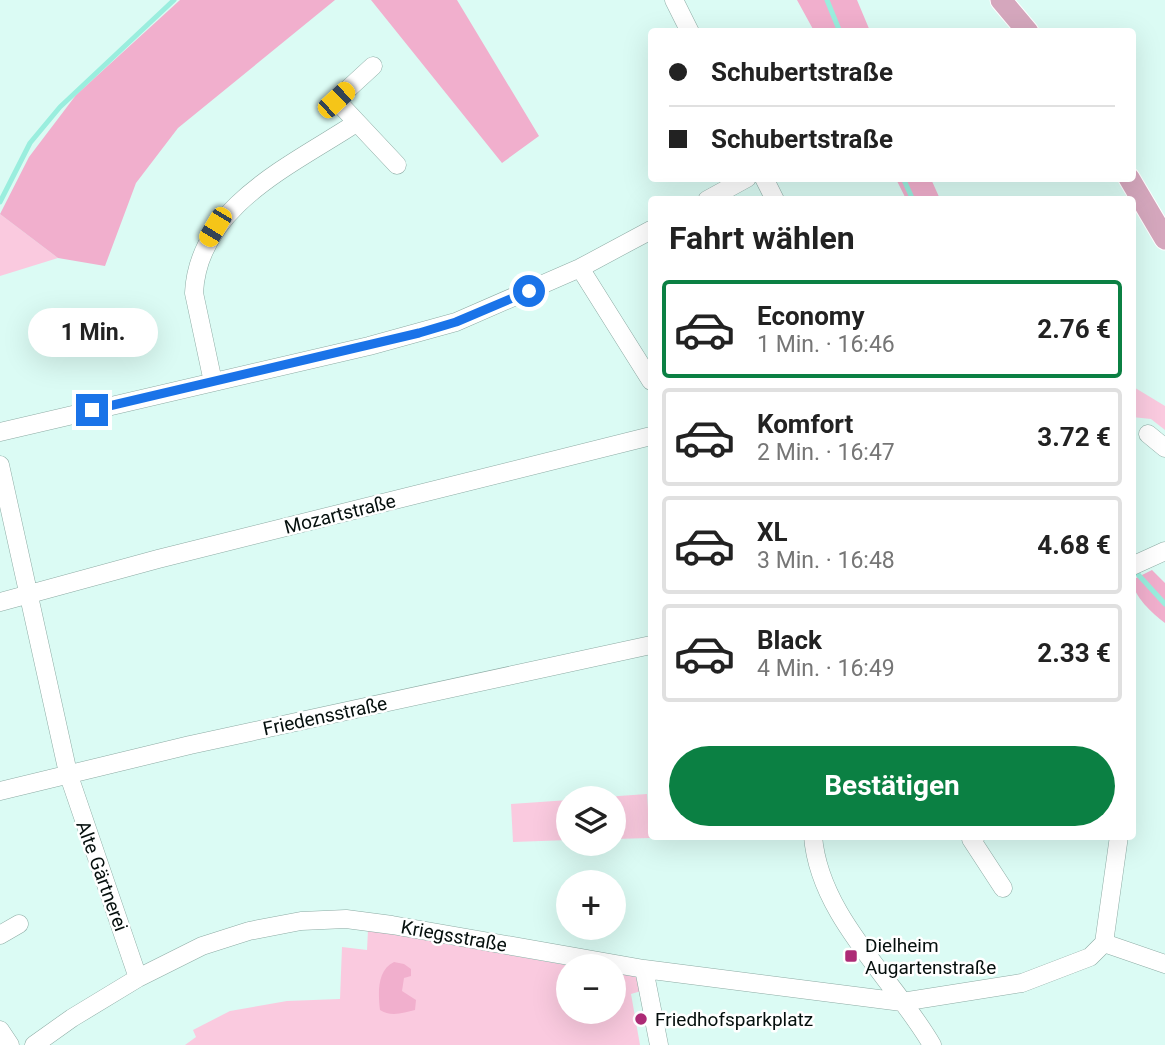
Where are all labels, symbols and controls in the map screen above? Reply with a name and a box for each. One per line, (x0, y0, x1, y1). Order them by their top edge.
text: Schubertstraße (711, 57, 893, 87)
car (314, 78, 359, 122)
text: Schubertstraße (711, 124, 893, 154)
car (196, 204, 235, 250)
text: Fahrt wählen (669, 219, 855, 257)
route start (513, 275, 545, 307)
icon: car (673, 298, 736, 361)
text: Economy (757, 301, 864, 331)
callout: 1 Min. (27, 308, 157, 358)
text: 2.76 € (1037, 314, 1111, 344)
text: 1 Min. (61, 319, 125, 346)
text: 1 Min. · 16:46 (757, 331, 895, 358)
route end (76, 394, 108, 426)
icon: car (673, 406, 736, 469)
text: Komfort (757, 409, 853, 439)
text: 3.72 € (1037, 422, 1111, 452)
text: 2 Min. · 16:47 (757, 439, 895, 466)
street label: Mozartstraße (282, 489, 398, 539)
icon: car (673, 514, 736, 577)
text: XL (757, 517, 788, 547)
text: 4.68 € (1037, 530, 1111, 560)
text: 3 Min. · 16:48 (757, 547, 895, 574)
icon: car (673, 622, 736, 685)
text: Black (757, 625, 822, 655)
text: 2.33 € (1037, 638, 1111, 668)
text: 4 Min. · 16:49 (757, 655, 895, 682)
street label: Friedensstraße (261, 692, 389, 740)
button: Bestätigen (669, 746, 1115, 826)
map controls (556, 786, 626, 1024)
button: layers (556, 786, 626, 856)
street label: Alte Gärtnerei (71, 818, 133, 934)
button: + (556, 870, 626, 940)
street label: Kriegsstraße (399, 915, 509, 957)
place label: Dielheim Augartenstraße (865, 934, 996, 979)
marker: Dielheim Augartenstraße (843, 948, 859, 964)
button: − (556, 954, 626, 1024)
place label: Friedhofsparkplatz (655, 1008, 813, 1031)
marker: Friedhofsparkplatz (633, 1011, 649, 1027)

